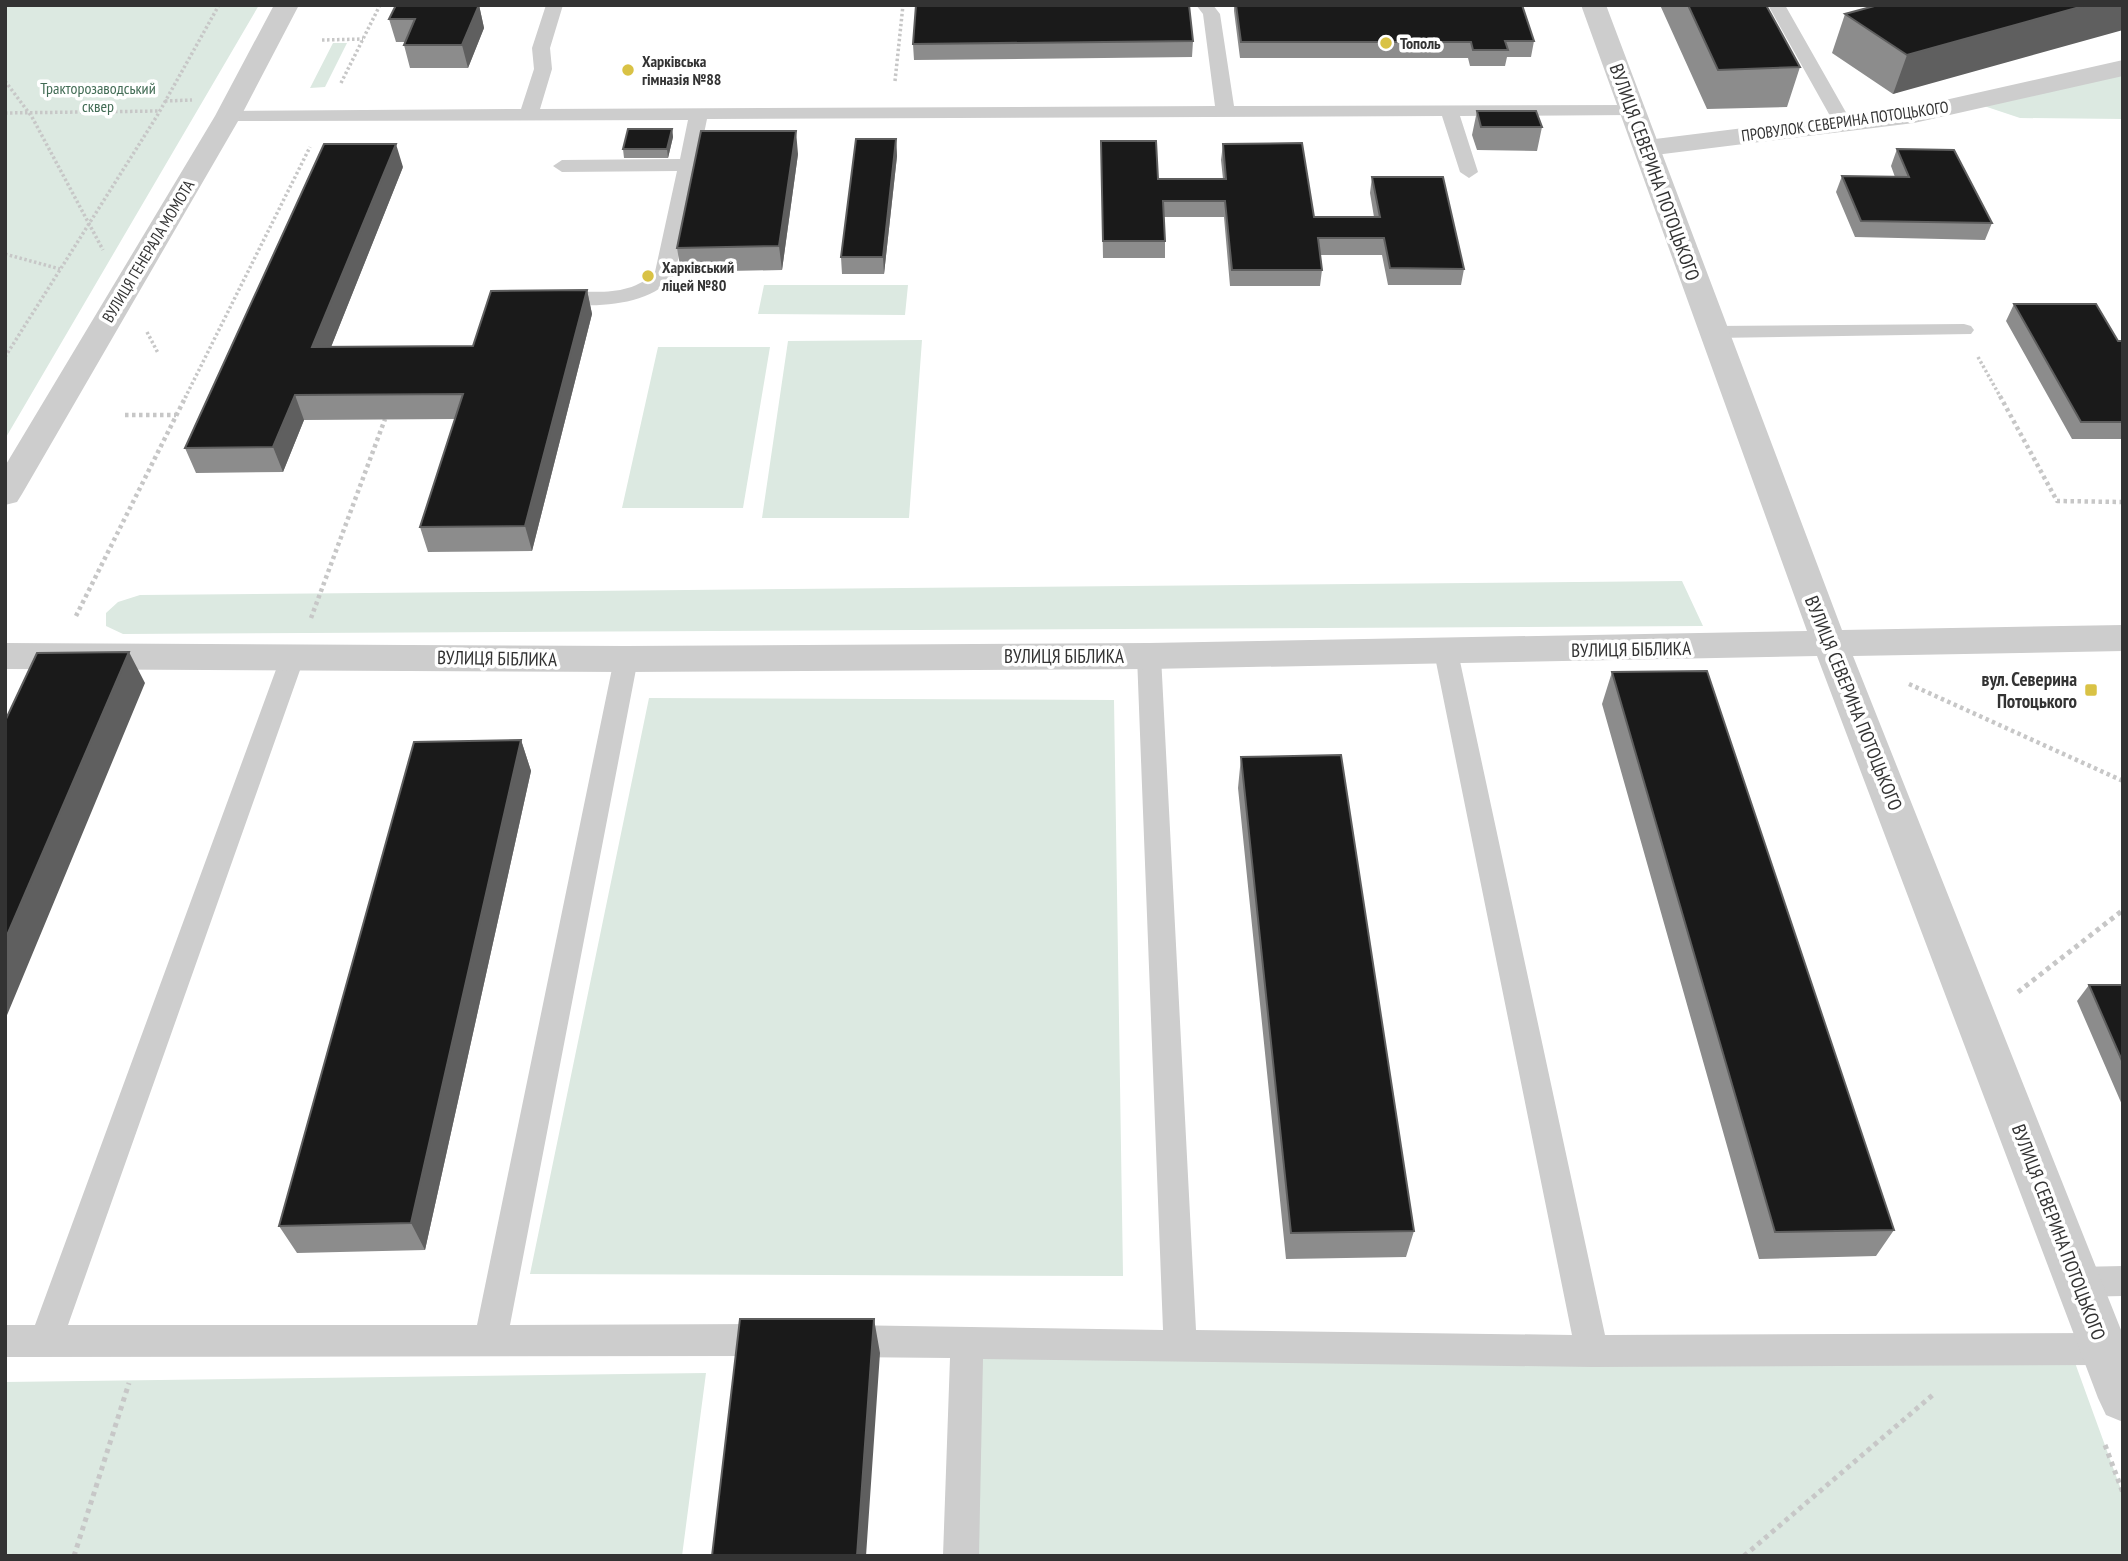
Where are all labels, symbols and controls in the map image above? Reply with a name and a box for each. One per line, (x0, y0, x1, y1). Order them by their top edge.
place label: Тополь (1400, 33, 1441, 53)
marker: Тополь (1378, 35, 1394, 51)
place label: Харківська гімназія №88 (642, 51, 721, 89)
street label: ВУЛИЦЯ СЕВЕРИНА ПОТОЦЬКОГО (1605, 60, 1705, 284)
marker: Харківська гімназія №88 (620, 62, 636, 78)
park label: Тракторозаводський сквер (40, 78, 156, 116)
street label: ПРОВУЛОК СЕВЕРИНА ПОТОЦЬКОГО (1740, 97, 1950, 145)
street label: ВУЛИЦЯ ГЕНЕРАЛА МОМОТА (98, 176, 199, 326)
place label: Харківський ліцей №80 (661, 257, 734, 295)
marker: Харківський ліцей №80 (640, 268, 656, 284)
street label: ВУЛИЦЯ СЕВЕРИНА ПОТОЦЬКОГО (1800, 592, 1908, 814)
street label: ВУЛИЦЯ БІБЛИКА (1571, 636, 1691, 662)
street label: ВУЛИЦЯ БІБЛИКА (1004, 644, 1124, 668)
street label: ВУЛИЦЯ БІБЛИКА (437, 645, 557, 671)
place label: вул. Северина Потоцького (1981, 667, 2077, 713)
marker: вул. Северина Потоцького (2083, 682, 2099, 698)
street label: ВУЛИЦЯ СЕВЕРИНА ПОТОЦЬКОГО (2007, 1121, 2111, 1343)

